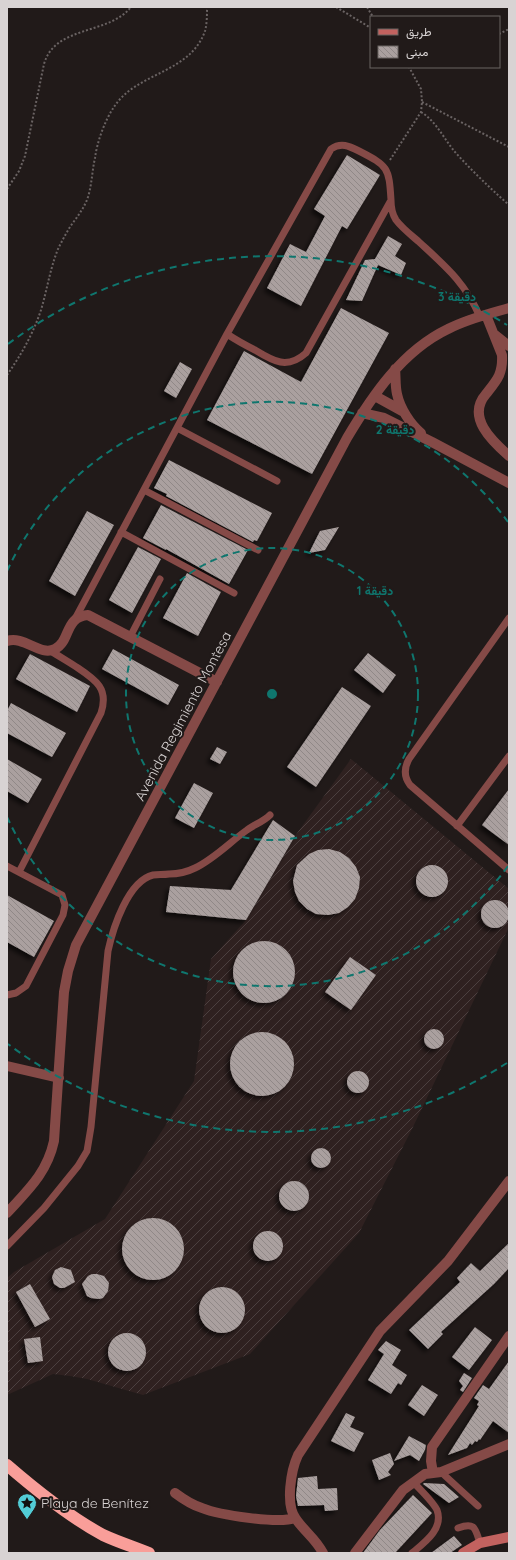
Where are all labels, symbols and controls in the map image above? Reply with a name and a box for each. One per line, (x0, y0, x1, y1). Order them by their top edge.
legend (370, 16, 500, 68)
text: طريق (406, 24, 432, 40)
text: مبنى (406, 44, 428, 60)
text: 3 دقيقة (438, 289, 476, 304)
text: 2 دقيقة (376, 422, 414, 437)
text: 1 دقيقة (357, 583, 393, 598)
street label: Avenida Regimiento Montesa (131, 628, 235, 804)
centre of rings (265, 687, 279, 701)
place icon: Playa de Benítez (16, 1492, 38, 1520)
place label: Playa de Benítez (41, 1494, 149, 1512)

